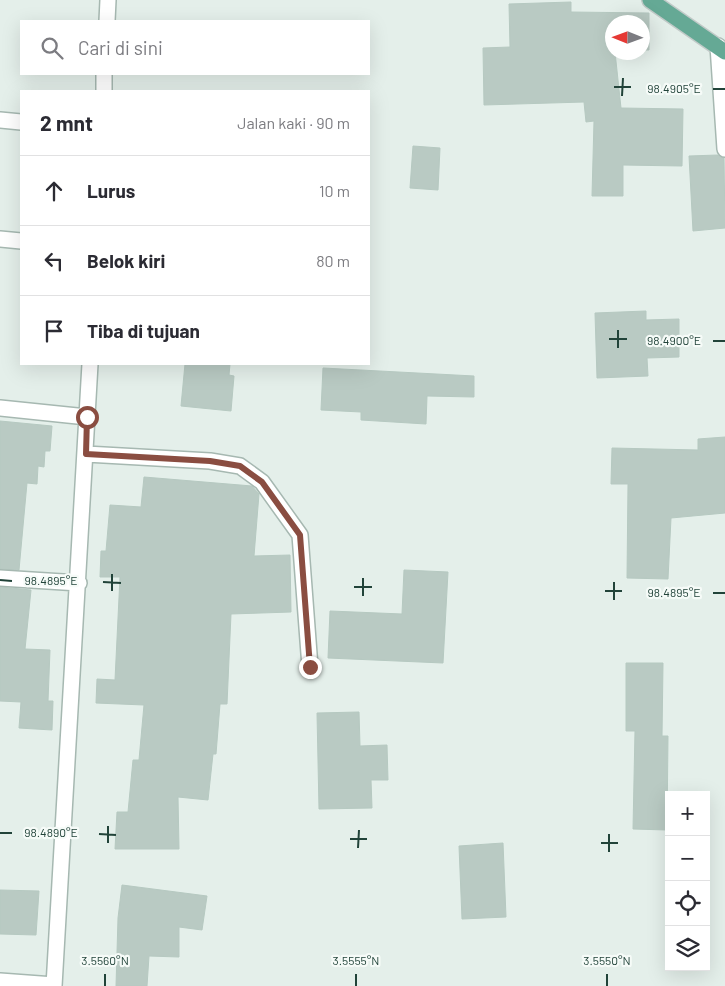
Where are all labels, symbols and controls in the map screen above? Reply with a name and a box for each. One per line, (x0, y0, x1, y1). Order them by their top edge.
north arrow (605, 15, 650, 60)
search box (20, 20, 370, 75)
icon: search (38, 34, 66, 62)
text: Cari di sini (78, 36, 163, 59)
text: 98.4905°E (647, 81, 701, 95)
text: 2 mnt (40, 110, 93, 135)
text: Jalan kaki · 90 m (237, 113, 350, 132)
icon: ahead (40, 177, 68, 205)
text: Lurus (87, 179, 135, 202)
text: 10 m (319, 181, 350, 200)
icon: left (40, 247, 68, 275)
text: Belok kiri (87, 249, 165, 272)
text: 80 m (316, 251, 350, 270)
icon: arrive (40, 317, 68, 345)
text: Tiba di tujuan (87, 319, 200, 342)
text: 98.4900°E (647, 333, 701, 347)
route start (76, 406, 99, 429)
text: 98.4895°E (25, 573, 77, 587)
text: 98.4895°E (648, 585, 700, 599)
route end (299, 656, 322, 679)
map controls (665, 791, 710, 971)
button: + (665, 791, 710, 836)
text: 98.4890°E (24, 825, 78, 839)
button: − (665, 836, 710, 881)
button: locate (665, 881, 710, 926)
button: layers (665, 926, 710, 971)
text: 3.5560°N (81, 953, 129, 967)
text: 3.5555°N (333, 953, 379, 967)
text: 3.5550°N (583, 953, 631, 967)

